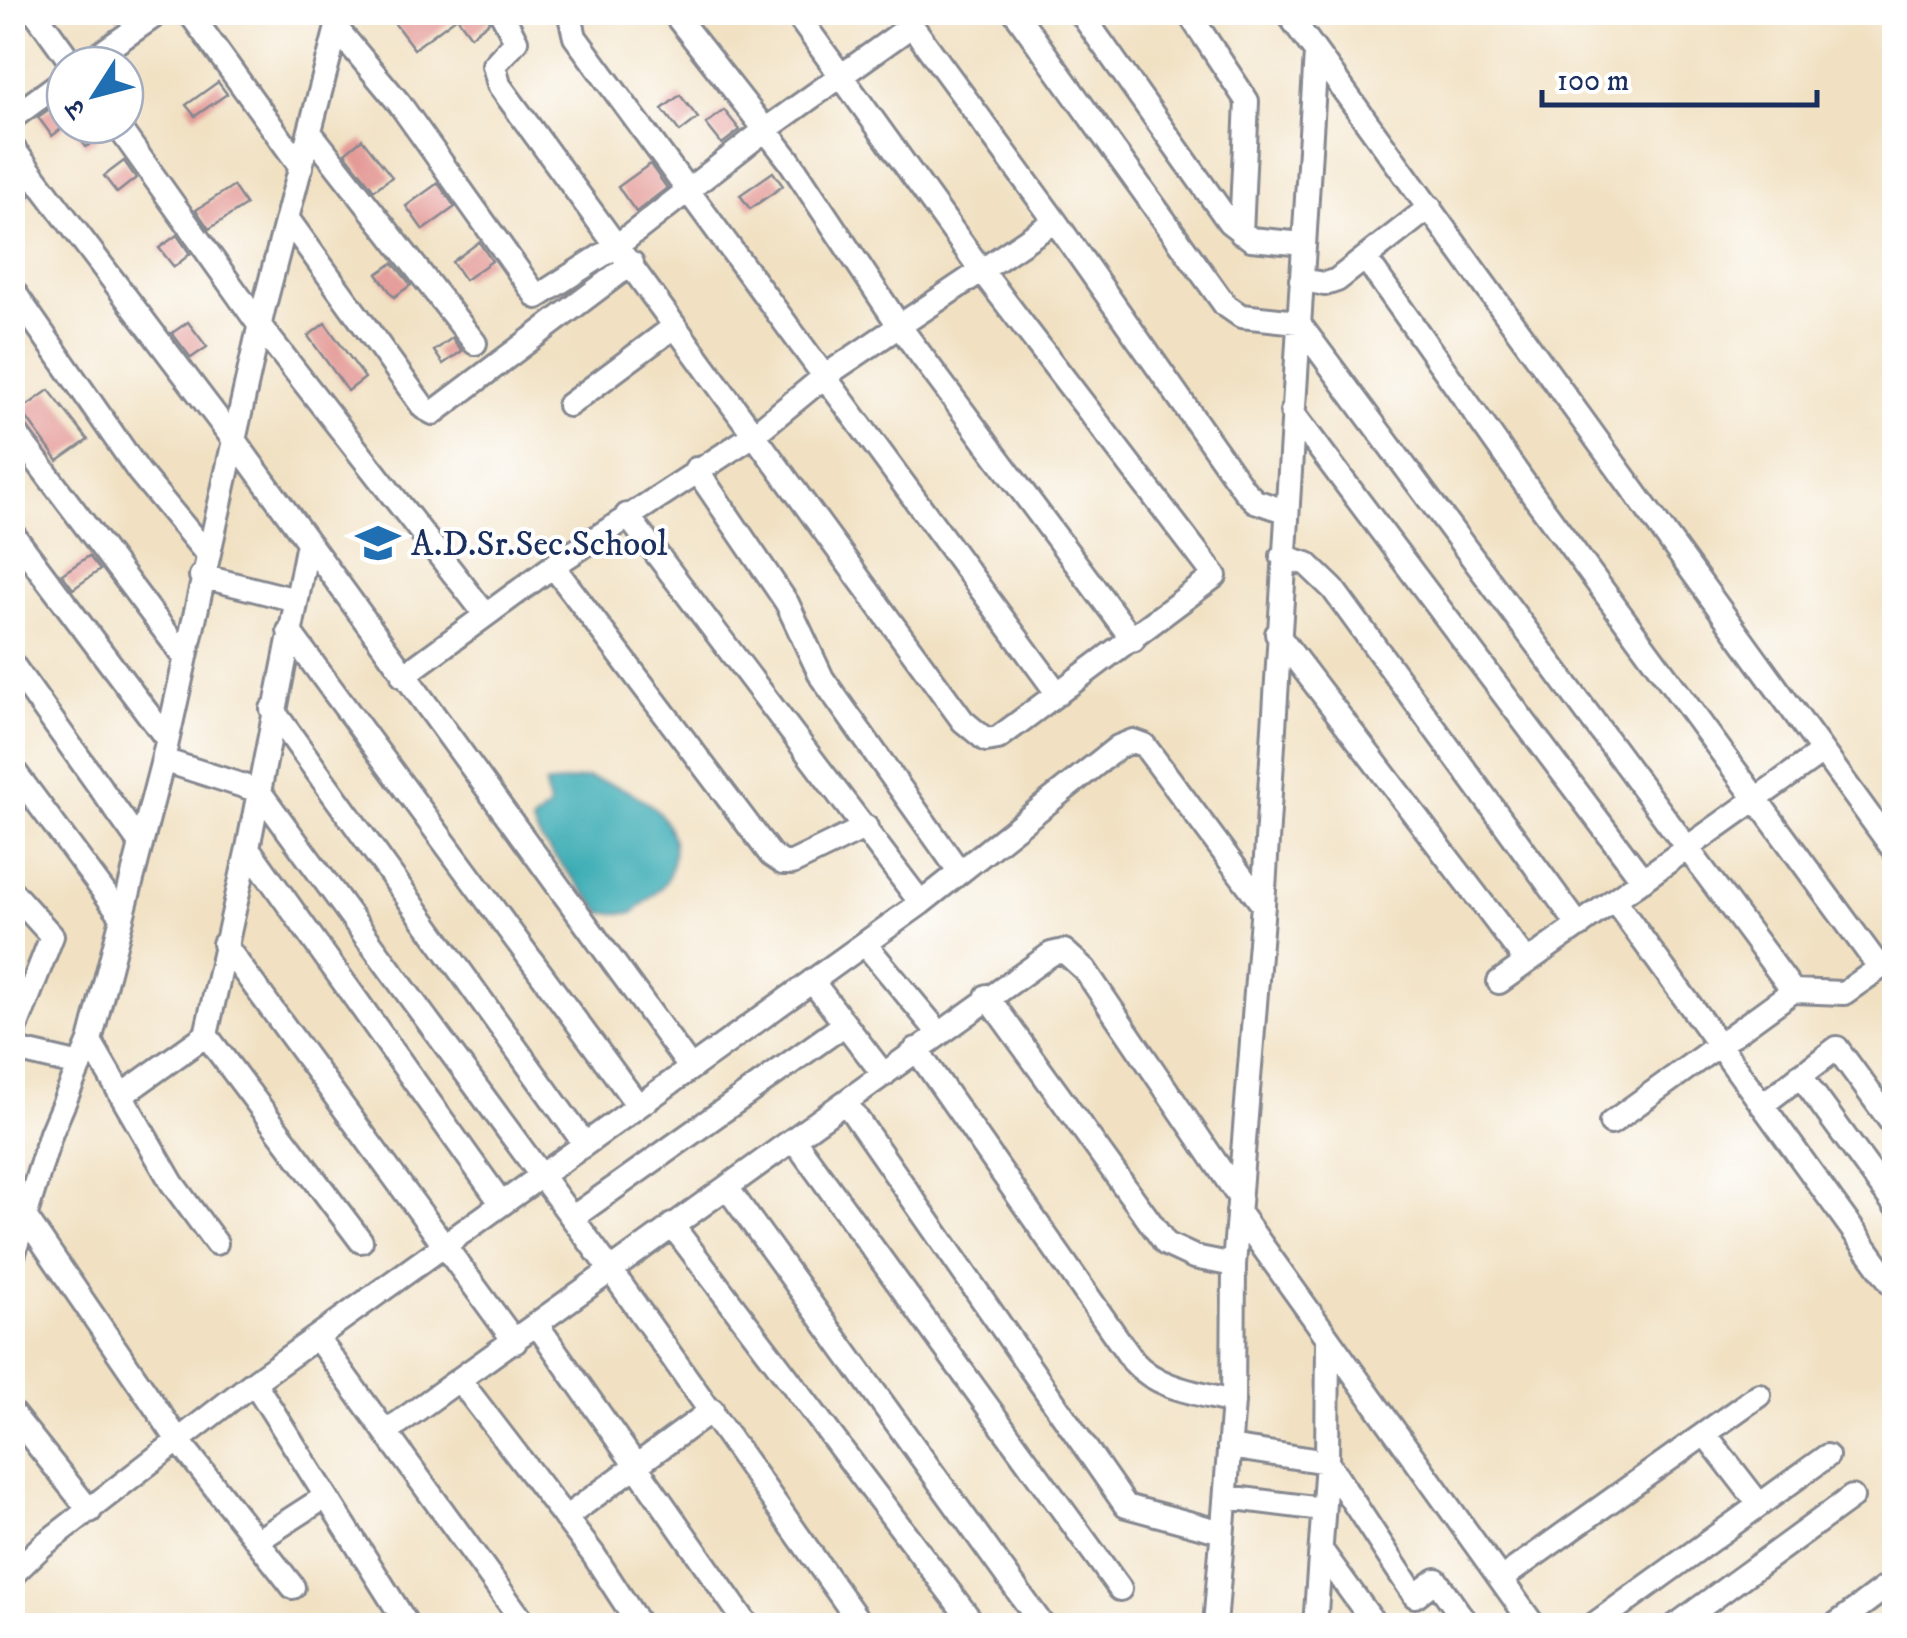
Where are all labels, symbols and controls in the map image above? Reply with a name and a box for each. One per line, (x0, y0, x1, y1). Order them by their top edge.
north arrow (45, 45, 145, 145)
scale bar (1542, 45, 1817, 107)
text: 100 m (1557, 63, 1629, 100)
text: उ (57, 91, 96, 126)
school or university icon: A.D.Sr.Sec.School (354, 519, 402, 567)
place label: A.D.Sr.Sec.School (411, 523, 668, 567)

